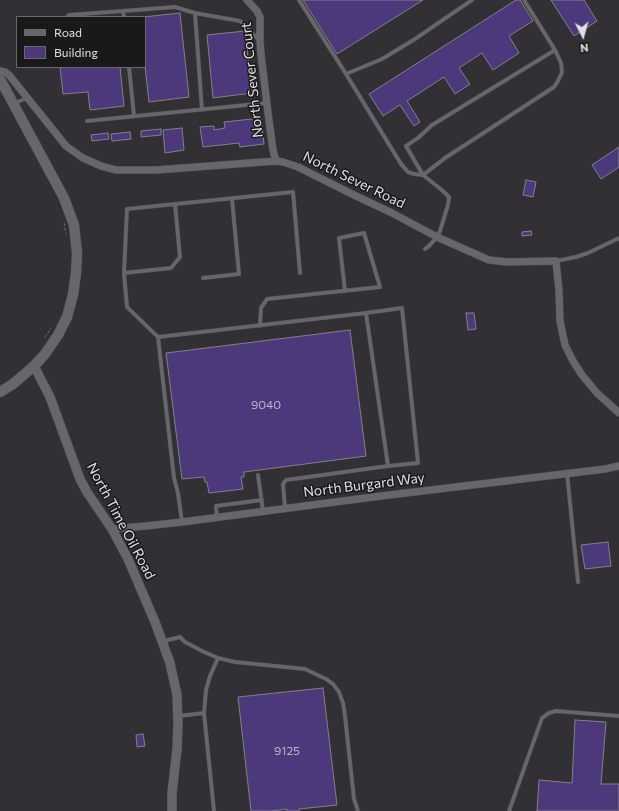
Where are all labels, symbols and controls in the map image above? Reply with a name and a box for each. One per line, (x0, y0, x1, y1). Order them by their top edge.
legend (16, 16, 146, 68)
north arrow (563, 16, 603, 56)
street label: North Sever Court (238, 21, 266, 139)
text: Road (54, 25, 82, 39)
text: N (580, 42, 589, 55)
text: Building (54, 45, 98, 59)
street label: North Sever Road (300, 148, 408, 212)
house number: 9040 (251, 398, 281, 412)
street label: North Time Oil Road (83, 460, 159, 582)
street label: North Burgard Way (302, 469, 426, 501)
house number: 9125 (274, 744, 300, 758)

